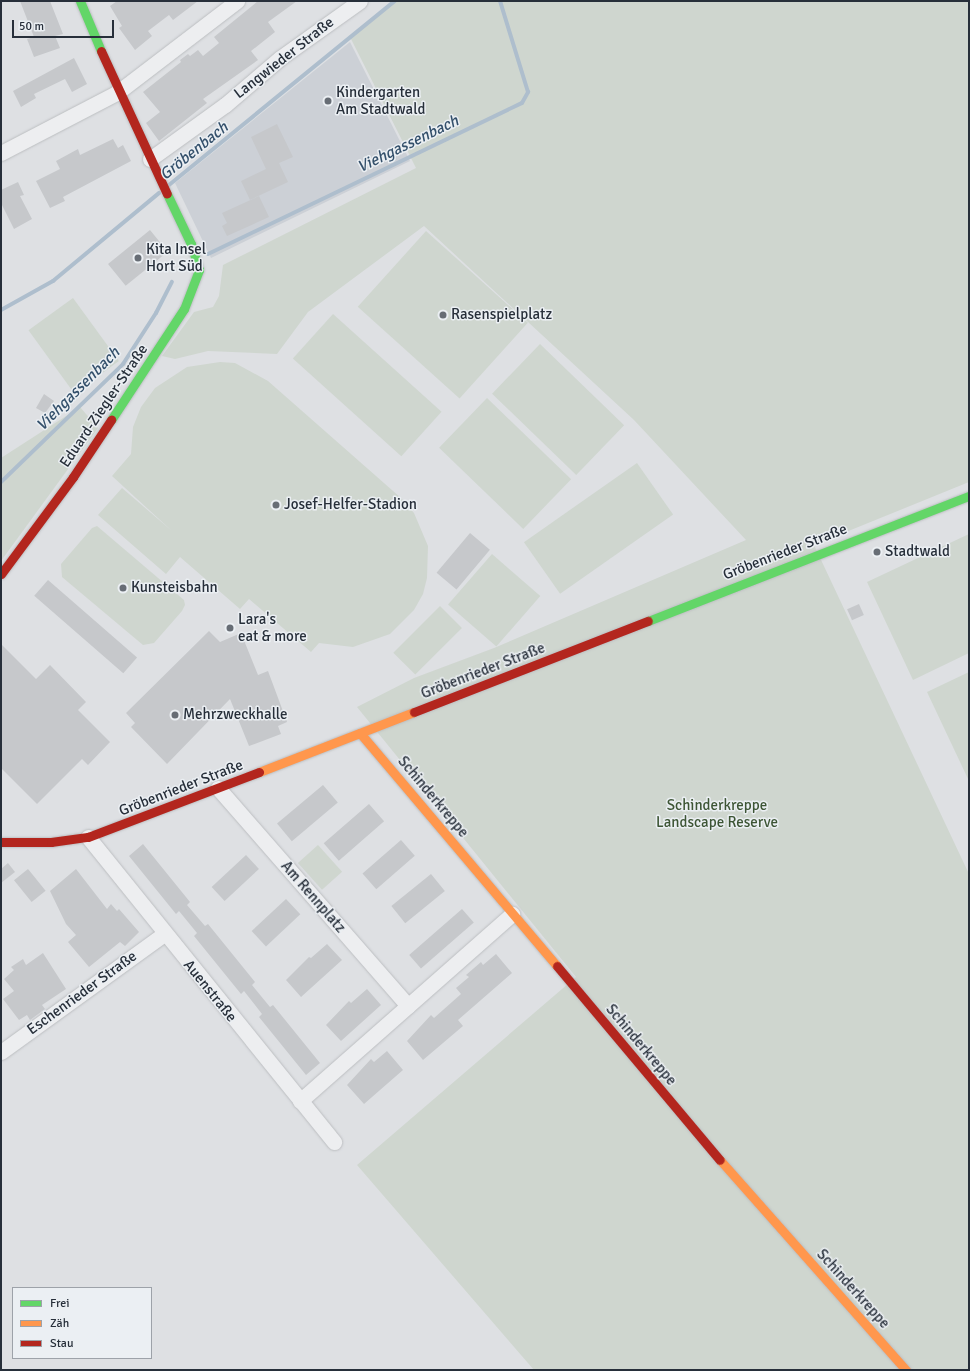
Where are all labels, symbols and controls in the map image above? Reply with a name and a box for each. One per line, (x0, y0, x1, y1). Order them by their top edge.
scale bar (14, 12, 116, 38)
street label: Langwieder Straße (230, 13, 338, 103)
text: 50 m (19, 19, 44, 34)
place label: Kindergarten Am Stadtwald (336, 83, 425, 118)
marker: Kindergarten Am Stadtwald (323, 96, 333, 106)
water label: Viehgassenbach (354, 111, 462, 177)
water label: Gröbenbach (156, 118, 232, 184)
place label: Kita Insel Hort Süd (146, 240, 206, 275)
marker: Kita Insel Hort Süd (133, 253, 143, 263)
place label: Rasenspielplatz (451, 306, 552, 324)
marker: Rasenspielplatz (438, 310, 448, 320)
street label: Eduard-Ziegler-Straße (56, 341, 152, 471)
water label: Viehgassenbach (32, 343, 124, 435)
place label: Josef-Helfer-Stadion (284, 496, 417, 514)
marker: Josef-Helfer-Stadion (271, 500, 281, 510)
street label: Gröbenrieder Straße (720, 520, 850, 584)
place label: Stadtwald (885, 543, 950, 561)
marker: Stadtwald (872, 547, 882, 557)
place label: Kunsteisbahn (131, 579, 218, 597)
marker: Kunsteisbahn (118, 583, 128, 593)
place label: Lara's eat & more (238, 610, 307, 645)
marker: Lara's eat & more (225, 623, 235, 633)
street label: Gröbenrieder Straße (418, 639, 548, 703)
place label: Mehrzweckhalle (183, 706, 288, 724)
marker: Mehrzweckhalle (170, 710, 180, 720)
street label: Schinderkreppe (394, 753, 472, 841)
street label: Gröbenrieder Straße (116, 756, 246, 820)
park label: Schinderkreppe Landscape Reserve (656, 796, 778, 831)
street label: Am Rennplatz (277, 857, 349, 937)
street label: Eschenrieder Straße (24, 947, 140, 1039)
street label: Auenstraße (180, 956, 240, 1026)
street label: Schinderkreppe (602, 1001, 680, 1089)
street label: Schinderkreppe (813, 1246, 893, 1332)
legend (12, 1287, 152, 1359)
text: Frei (50, 1296, 69, 1311)
text: Zäh (50, 1316, 69, 1331)
text: Stau (50, 1336, 74, 1351)

